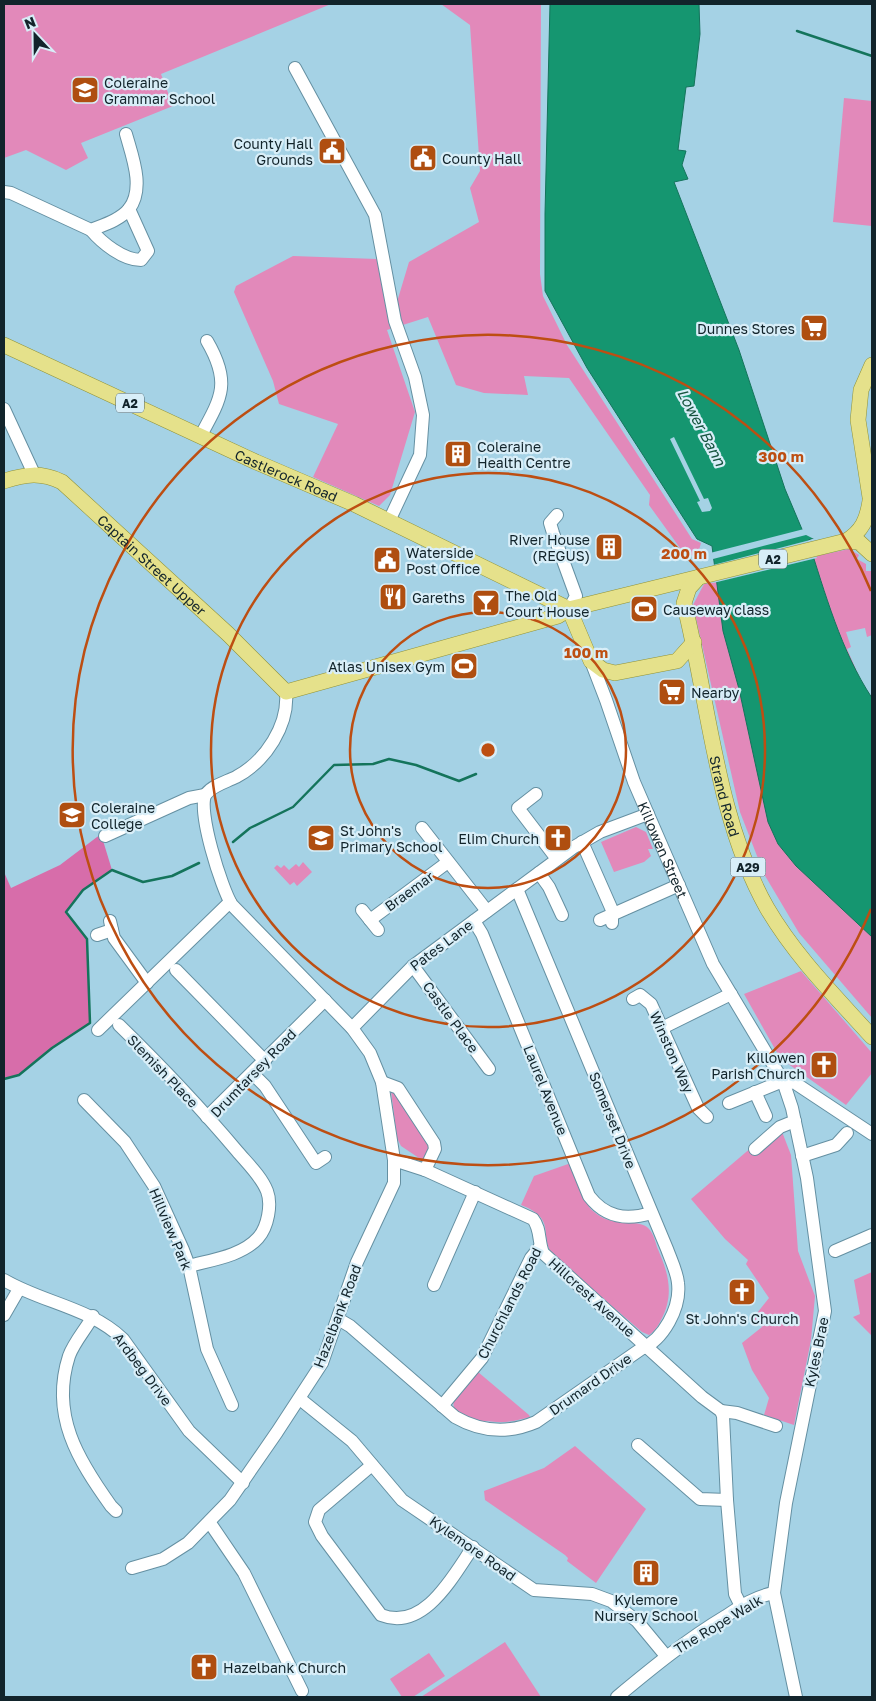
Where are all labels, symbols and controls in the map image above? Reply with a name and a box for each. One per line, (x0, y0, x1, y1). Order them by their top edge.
north arrow (10, 10, 60, 60)
text: N (22, 13, 38, 32)
place label: Coleraine Grammar School (104, 74, 215, 107)
school or university icon: Coleraine Grammar School (70, 75, 100, 105)
place label: County Hall Grounds (233, 135, 313, 168)
public building icon: County Hall Grounds (317, 136, 347, 166)
public building icon: County Hall (408, 143, 438, 173)
place label: County Hall (442, 150, 522, 167)
supermarket icon: Dunnes Stores (799, 313, 829, 343)
place label: Dunnes Stores (697, 320, 795, 337)
water label: Lower Bann (674, 385, 730, 469)
road number: A2 (116, 393, 144, 412)
place label: Coleraine Health Centre (477, 438, 571, 471)
building icon: Coleraine Health Centre (443, 439, 473, 469)
street label: Castlerock Road (233, 445, 340, 505)
text: 300 m (758, 447, 804, 465)
street label: Captain Street Upper (94, 510, 211, 619)
place label: River House (REGUS) (509, 531, 590, 564)
building icon: River House (REGUS) (594, 532, 624, 562)
place label: Waterside Post Office (406, 544, 480, 577)
text: 200 m (661, 544, 707, 562)
public building icon: Waterside Post Office (372, 545, 402, 575)
road number: A2 (759, 550, 787, 568)
restaurant icon: Gareths (378, 582, 408, 612)
place label: The Old Court House (505, 587, 589, 620)
bar icon: The Old Court House (471, 588, 501, 618)
place label: Gareths (412, 589, 465, 606)
sports icon: Causeway class (629, 594, 659, 624)
place label: Causeway class (663, 601, 769, 618)
text: 100 m (564, 643, 608, 661)
sports icon: Atlas Unisex Gym (449, 651, 479, 681)
place label: Atlas Unisex Gym (328, 658, 445, 675)
supermarket icon: Nearby (657, 677, 687, 707)
place label: Nearby (691, 684, 739, 701)
centre of rings (479, 741, 497, 759)
street label: Strand Road (707, 754, 744, 838)
place label: Coleraine College (91, 799, 155, 832)
street label: Killowen Street (635, 799, 692, 900)
school or university icon: Coleraine College (57, 800, 87, 830)
place label: St John's Primary School (340, 822, 442, 855)
school or university icon: St John's Primary School (306, 823, 336, 853)
church icon: Elim Church (543, 823, 573, 853)
place label: Elim Church (458, 830, 539, 847)
road number: A29 (730, 858, 766, 876)
street label: Braemar (381, 867, 437, 914)
street label: Pates Lane (406, 916, 476, 974)
street label: Castle Place (420, 978, 482, 1056)
street label: Winston Way (646, 1008, 698, 1096)
street label: Drumtarsey Road (207, 1025, 299, 1121)
street label: Slemish Place (124, 1031, 202, 1111)
street label: Laurel Avenue (520, 1043, 572, 1137)
place label: Killowen Parish Church (711, 1049, 805, 1082)
church icon: Killowen Parish Church (809, 1050, 839, 1080)
street label: Somerset Drive (586, 1069, 640, 1171)
street label: Hillview Park (146, 1185, 196, 1273)
street label: Churchlands Road (474, 1244, 544, 1362)
street label: Hillcrest Avenue (545, 1254, 639, 1340)
street label: Hazelbank Road (310, 1262, 364, 1370)
church icon: St John's Church (727, 1277, 757, 1307)
place label: St John's Church (685, 1310, 799, 1327)
street label: Kyles Brae (800, 1315, 832, 1389)
street label: Ardbeg Drive (110, 1329, 176, 1409)
street label: Drumard Drive (546, 1349, 634, 1419)
street label: Kylemore Road (427, 1512, 519, 1584)
building icon: Kylemore Nursery School (631, 1558, 661, 1588)
place label: Kylemore Nursery School (594, 1591, 698, 1624)
street label: The Rope Walk (671, 1591, 765, 1657)
church icon: Hazelbank Church (189, 1652, 219, 1682)
place label: Hazelbank Church (223, 1659, 346, 1676)

